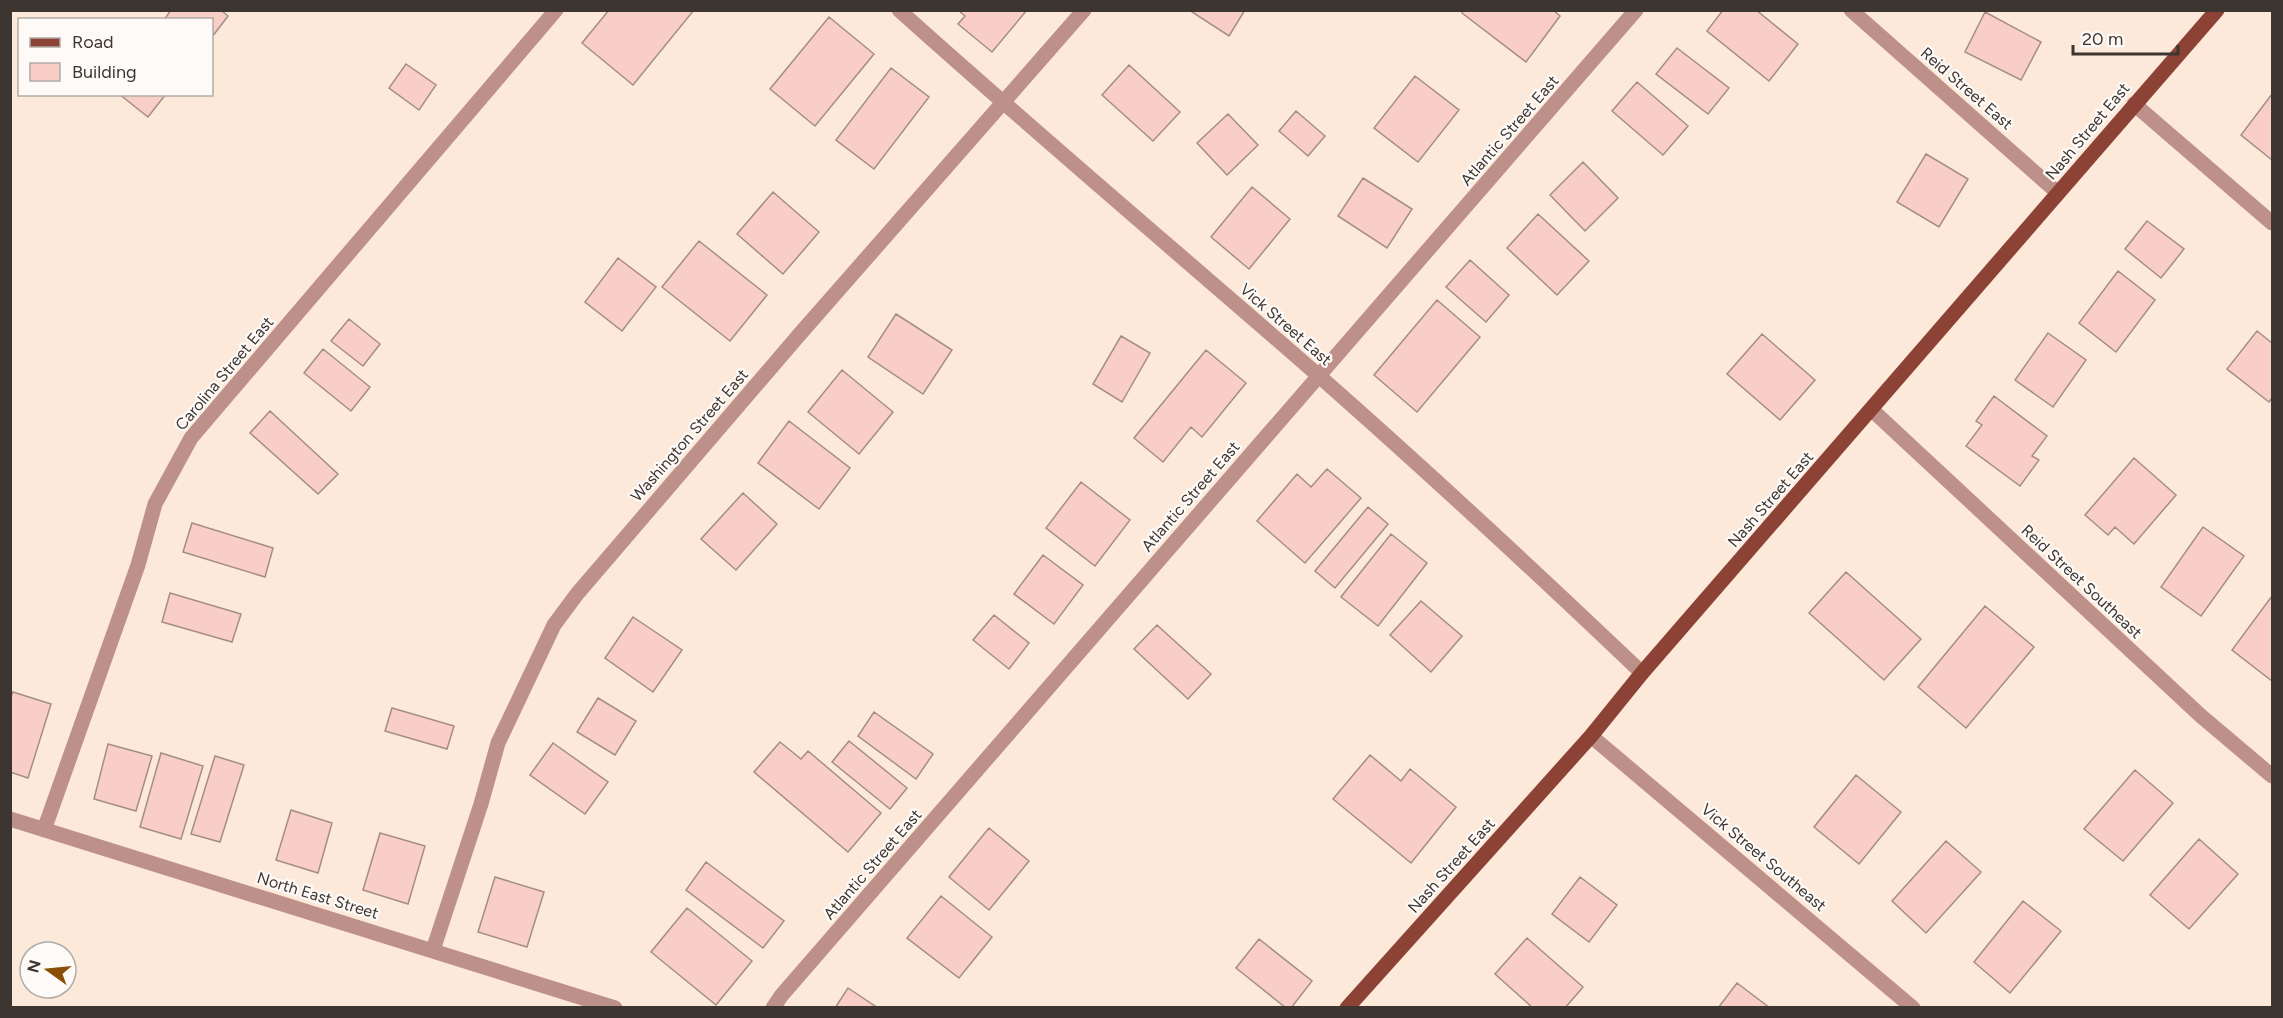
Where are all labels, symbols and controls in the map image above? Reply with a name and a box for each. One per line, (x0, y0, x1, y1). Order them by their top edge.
legend (18, 18, 213, 96)
scale bar (2073, 18, 2178, 56)
text: 20 m (2082, 28, 2123, 50)
text: Road (72, 31, 113, 53)
street label: Reid Street East (1917, 43, 2017, 133)
text: Building (72, 61, 137, 83)
street label: Atlantic Street East (1456, 71, 1562, 189)
street label: Nash Street East (2041, 79, 2133, 184)
street label: Vick Street East (1236, 279, 1335, 369)
street label: Carolina Street East (171, 313, 277, 434)
street label: Washington Street East (627, 365, 752, 505)
street label: Atlantic Street East (1137, 437, 1243, 555)
street label: Nash Street East (1724, 448, 1817, 551)
street label: Reid Street Southeast (2017, 521, 2146, 642)
street label: Vick Street Southeast (1697, 800, 1830, 915)
street label: Atlantic Street East (819, 805, 925, 923)
street label: Nash Street East (1404, 814, 1499, 917)
street label: North East Street (255, 868, 381, 923)
north arrow (18, 940, 78, 1000)
text: N (23, 958, 45, 975)

